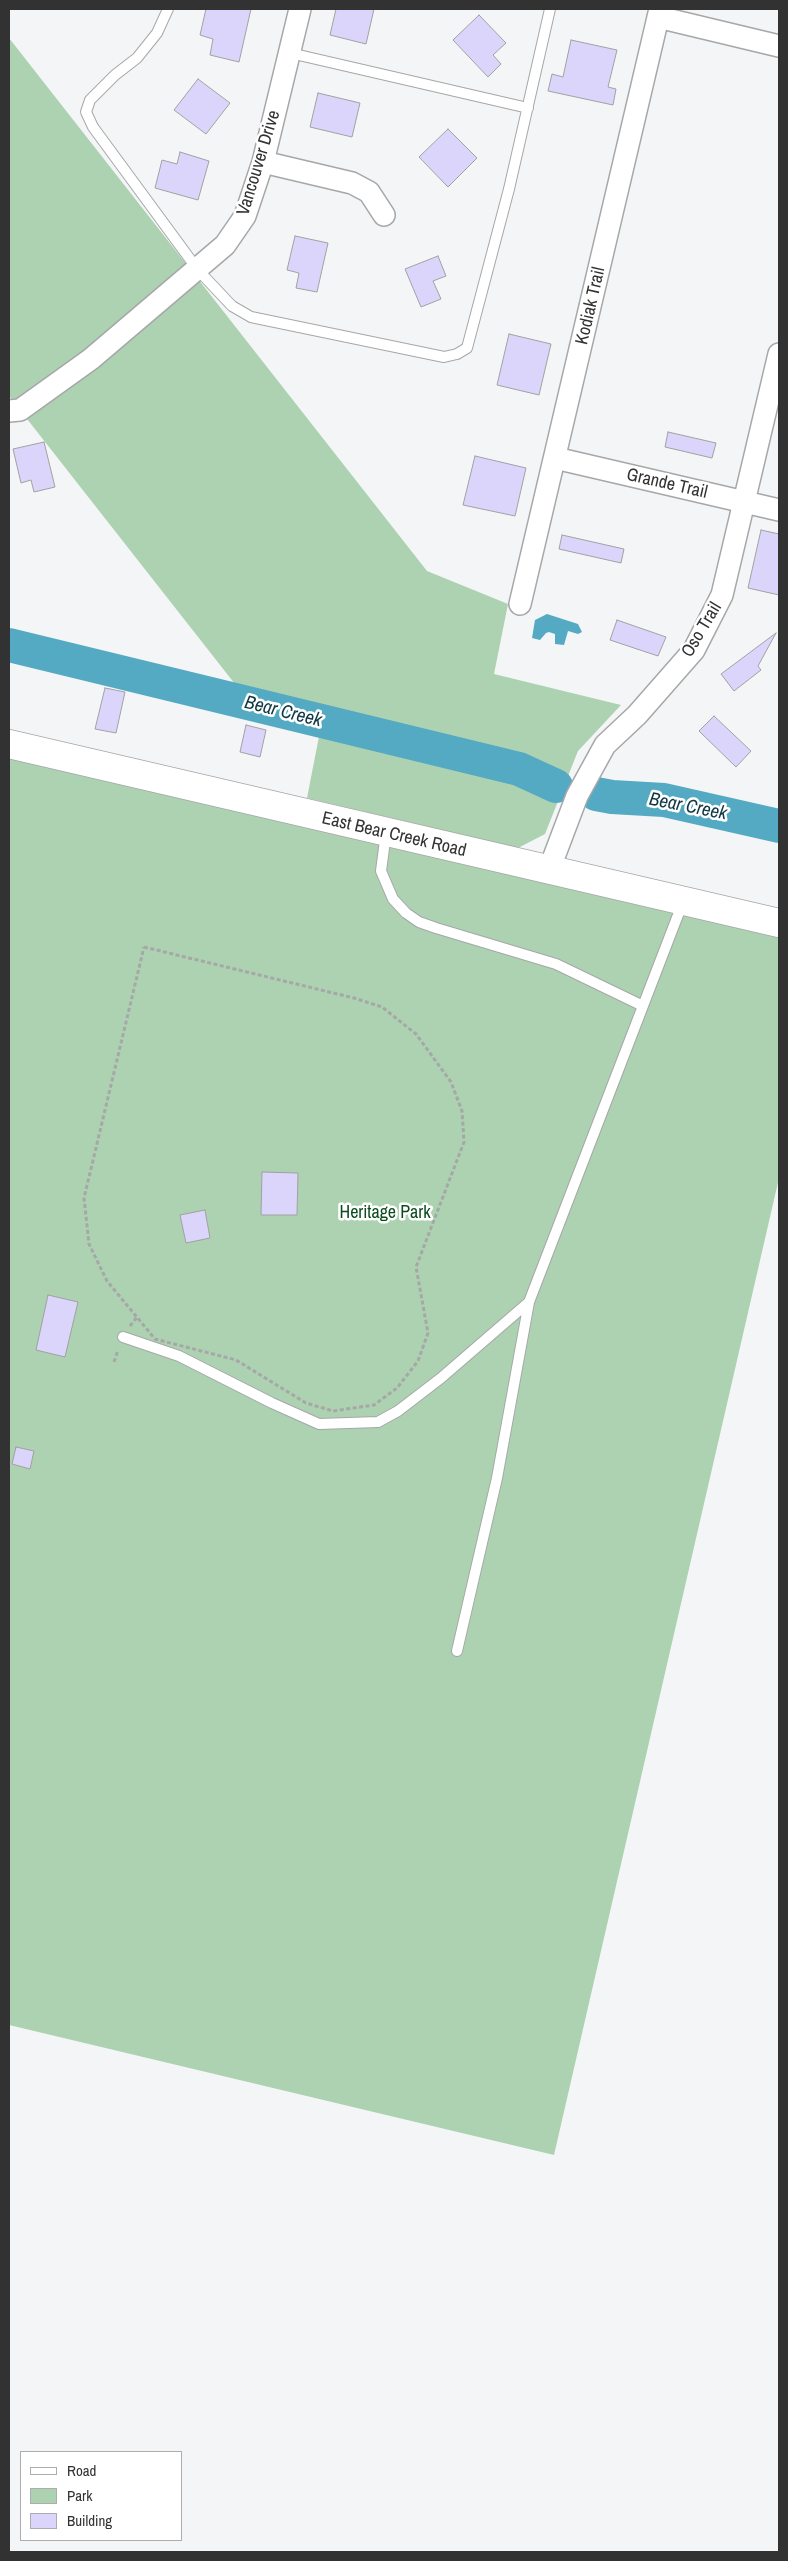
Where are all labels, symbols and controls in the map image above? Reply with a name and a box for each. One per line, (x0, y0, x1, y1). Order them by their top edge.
street label: Vancouver Drive (233, 108, 285, 218)
street label: Kodiak Trail (572, 265, 610, 347)
street label: Grande Trail (624, 464, 710, 504)
street label: Oso Trail (677, 599, 727, 661)
water label: Bear Creek (242, 691, 324, 733)
water label: Bear Creek (647, 788, 729, 826)
street label: East Bear Creek Road (320, 808, 468, 862)
park label: Heritage Park (339, 1202, 431, 1224)
legend (20, 2451, 182, 2541)
text: Road (67, 2460, 96, 2481)
text: Park (67, 2485, 92, 2506)
text: Building (67, 2510, 112, 2531)

